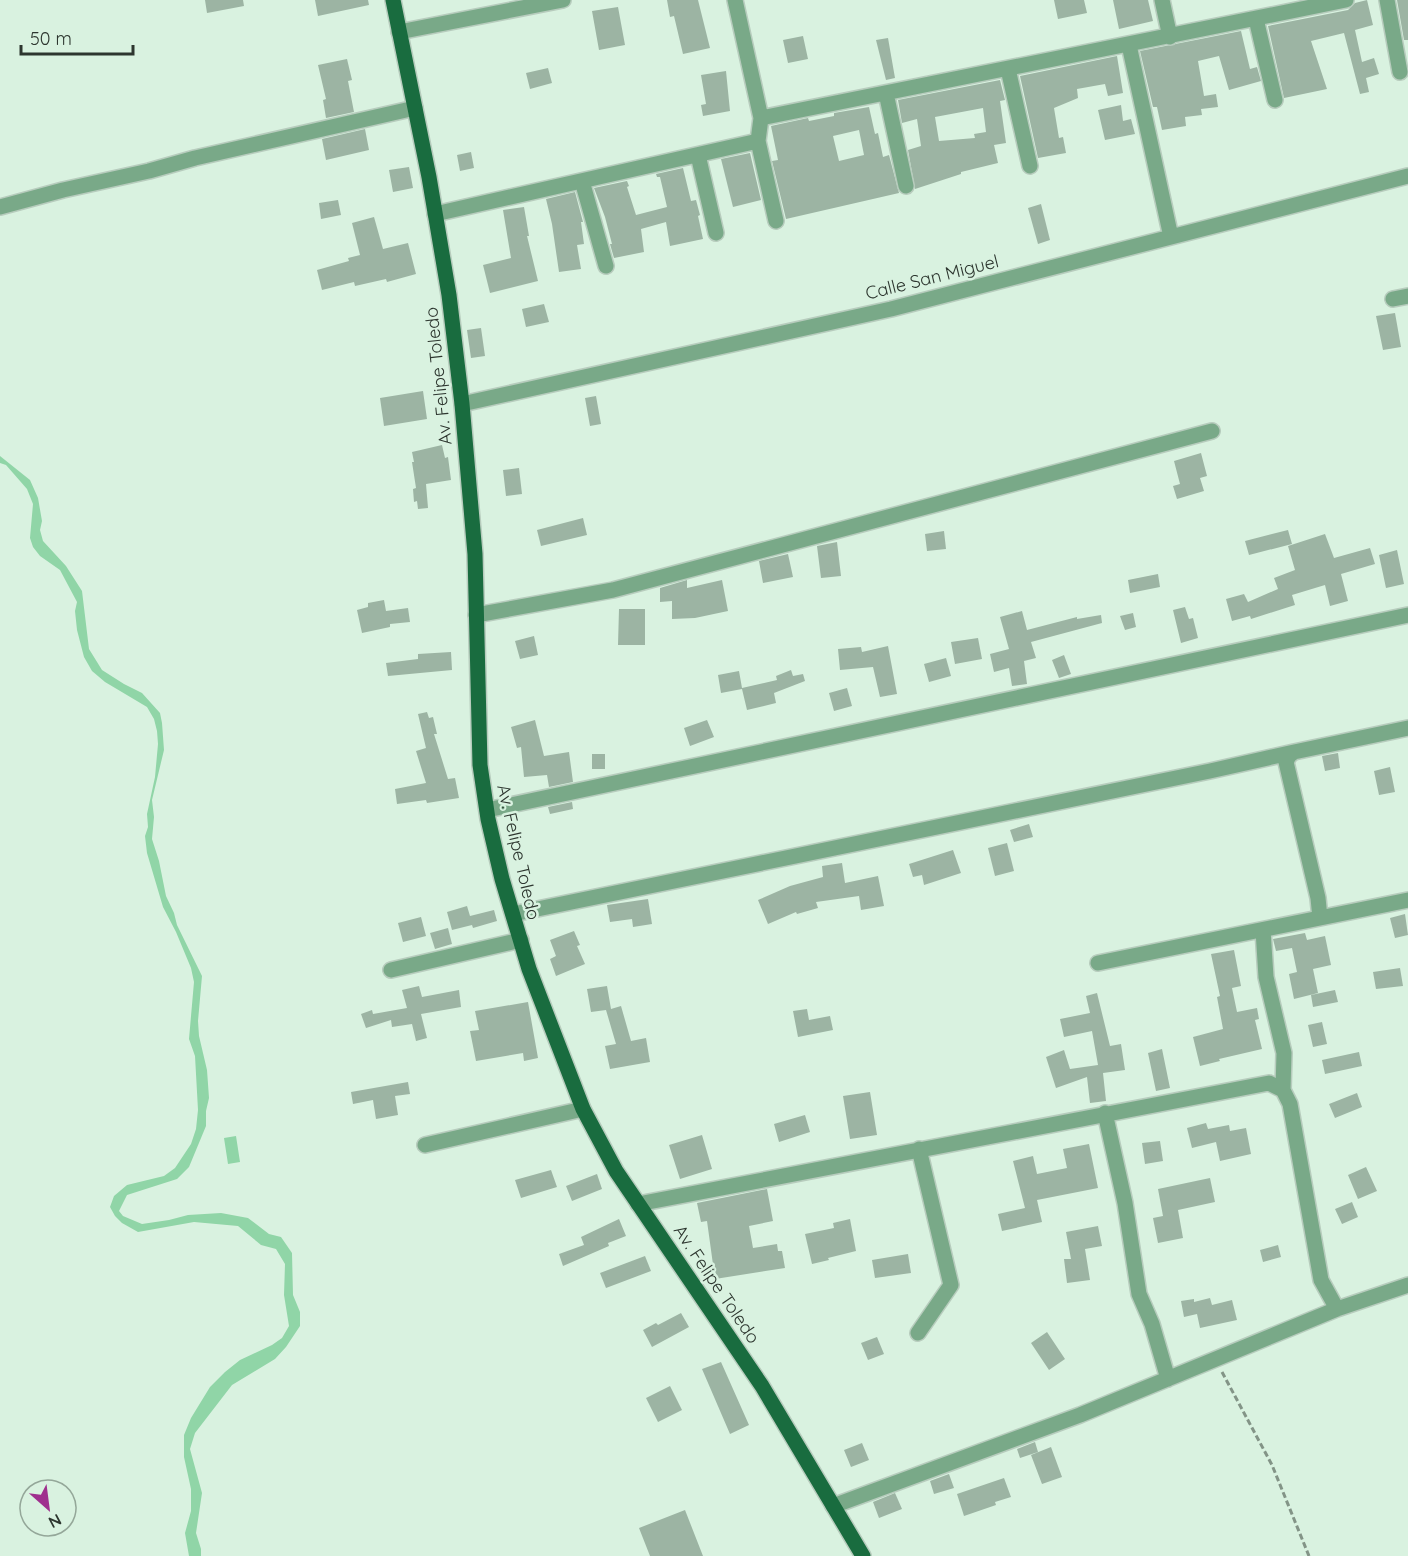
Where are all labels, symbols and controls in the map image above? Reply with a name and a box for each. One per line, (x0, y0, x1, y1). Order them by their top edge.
scale bar (21, 18, 134, 56)
text: 50 m (30, 27, 72, 50)
street label: Calle San Miguel (863, 249, 1001, 305)
street label: Av. Felipe Toledo (419, 306, 457, 446)
street label: Av. Felipe Toledo (492, 782, 546, 922)
street label: Av. Felipe Toledo (669, 1220, 765, 1348)
north arrow (18, 1478, 78, 1538)
text: N (45, 1510, 65, 1533)

